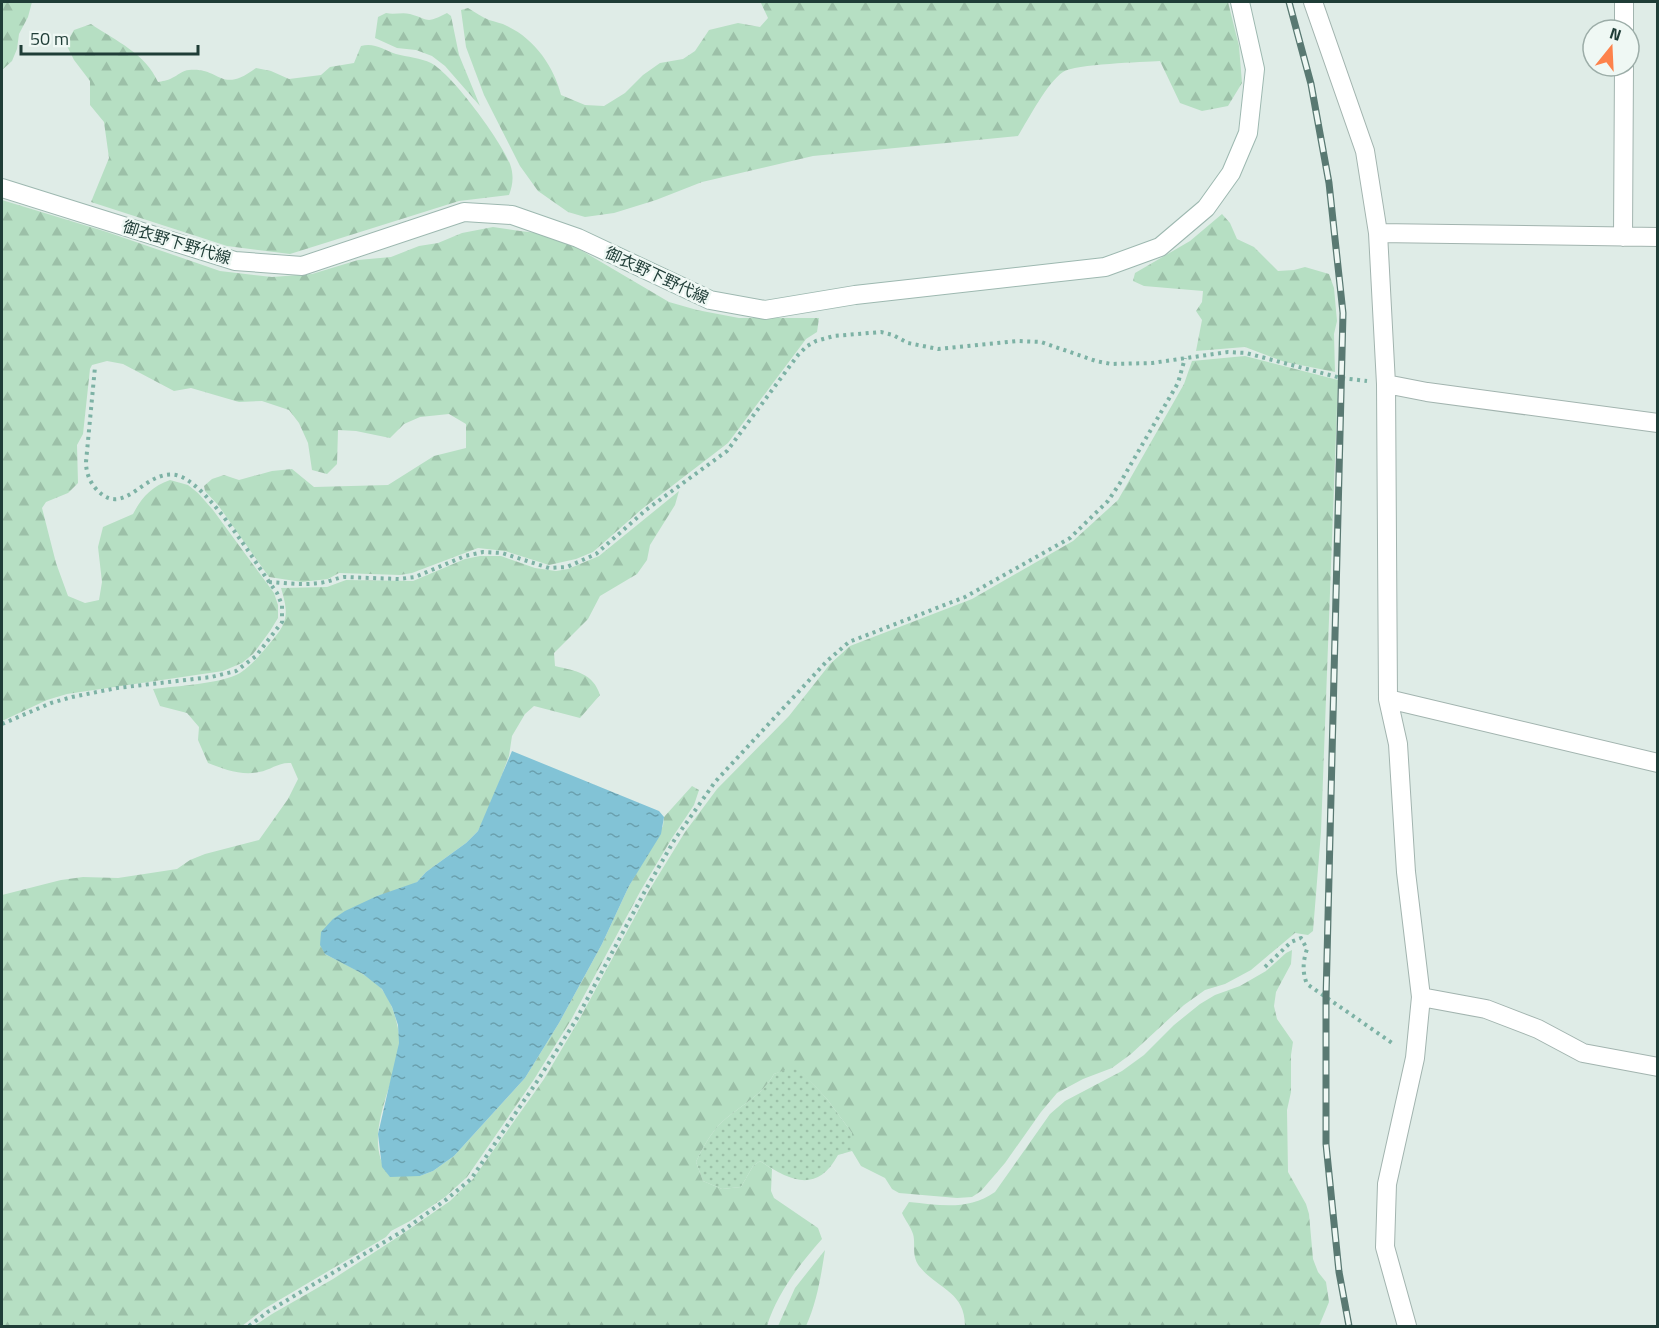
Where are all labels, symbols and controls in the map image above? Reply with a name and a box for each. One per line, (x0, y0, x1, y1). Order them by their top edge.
scale bar (21, 18, 198, 56)
north arrow (1581, 18, 1641, 78)
text: N (1607, 21, 1625, 47)
text: 50 m (30, 25, 69, 52)
street label: 御衣野下野代線 (120, 214, 234, 270)
street label: 御衣野下野代線 (601, 240, 713, 310)

